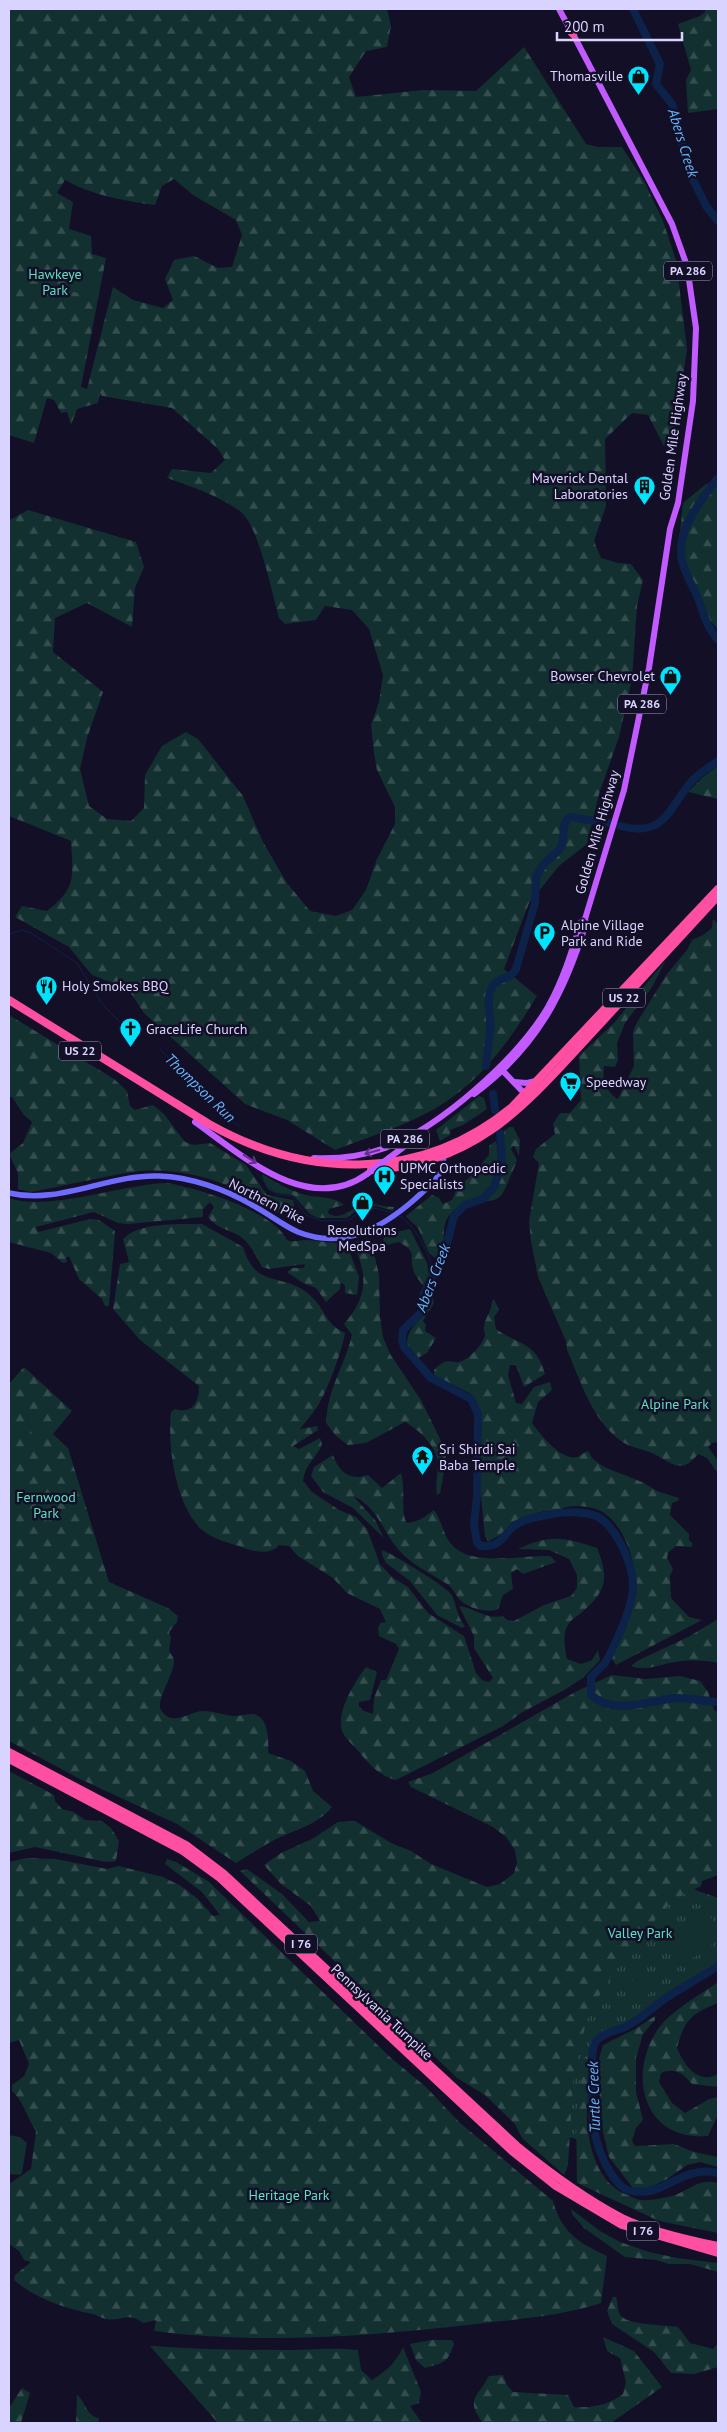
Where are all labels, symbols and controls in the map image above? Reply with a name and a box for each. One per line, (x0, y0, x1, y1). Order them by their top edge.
scale bar (557, 10, 682, 42)
text: 200 m (564, 17, 605, 36)
shop icon: Thomasville (627, 64, 651, 95)
place label: Thomasville (550, 67, 623, 85)
water label: Abers Creek (664, 105, 703, 181)
road number: PA 286 (664, 262, 712, 280)
park label: Hawkeye Park (28, 265, 82, 299)
street label: Golden Mile Highway (655, 372, 691, 502)
place label: Maverick Dental Laboratories (532, 469, 628, 503)
building icon: Maverick Dental Laboratories (632, 474, 656, 505)
shop icon: Bowser Chevrolet (659, 664, 683, 695)
place label: Bowser Chevrolet (550, 667, 655, 685)
road number: PA 286 (618, 694, 666, 714)
street label: Golden Mile Highway (571, 768, 623, 896)
place label: Alpine Village Park and Ride (561, 916, 644, 950)
parking icon: Alpine Village Park and Ride (533, 921, 557, 952)
restaurant icon: Holy Smokes BBQ (34, 974, 58, 1005)
place label: Holy Smokes BBQ (62, 977, 169, 995)
road number: US 22 (603, 988, 645, 1008)
church icon: GraceLife Church (118, 1017, 142, 1048)
place label: GraceLife Church (146, 1020, 247, 1038)
road number: US 22 (59, 1042, 101, 1060)
water label: Thompson Run (161, 1049, 240, 1126)
supermarket icon: Speedway (558, 1070, 582, 1101)
place label: Speedway (586, 1073, 647, 1091)
road number: PA 286 (381, 1130, 429, 1148)
one-way arrow (365, 1148, 381, 1157)
one-way arrow (243, 1154, 257, 1165)
place label: UPMC Orthopedic Specialists (400, 1159, 506, 1193)
hospital icon: UPMC Orthopedic Specialists (372, 1164, 396, 1195)
street label: Northern Pike (226, 1174, 308, 1228)
shop icon: Resolutions MedSpa (350, 1190, 374, 1221)
place label: Resolutions MedSpa (327, 1221, 397, 1255)
water label: Abers Creek (411, 1240, 455, 1315)
park label: Alpine Park (641, 1395, 709, 1413)
place label: Sri Shirdi Sai Baba Temple (439, 1440, 515, 1474)
temple icon: Sri Shirdi Sai Baba Temple (411, 1445, 435, 1476)
park label: Fernwood Park (16, 1488, 76, 1522)
park label: Valley Park (607, 1924, 673, 1942)
road number: I 76 (285, 1935, 317, 1954)
street label: Pennsylvania Turnpike (327, 1960, 437, 2064)
water label: Turtle Creek (583, 2060, 604, 2133)
park label: Heritage Park (249, 2186, 330, 2204)
road number: I 76 (627, 2222, 659, 2240)

